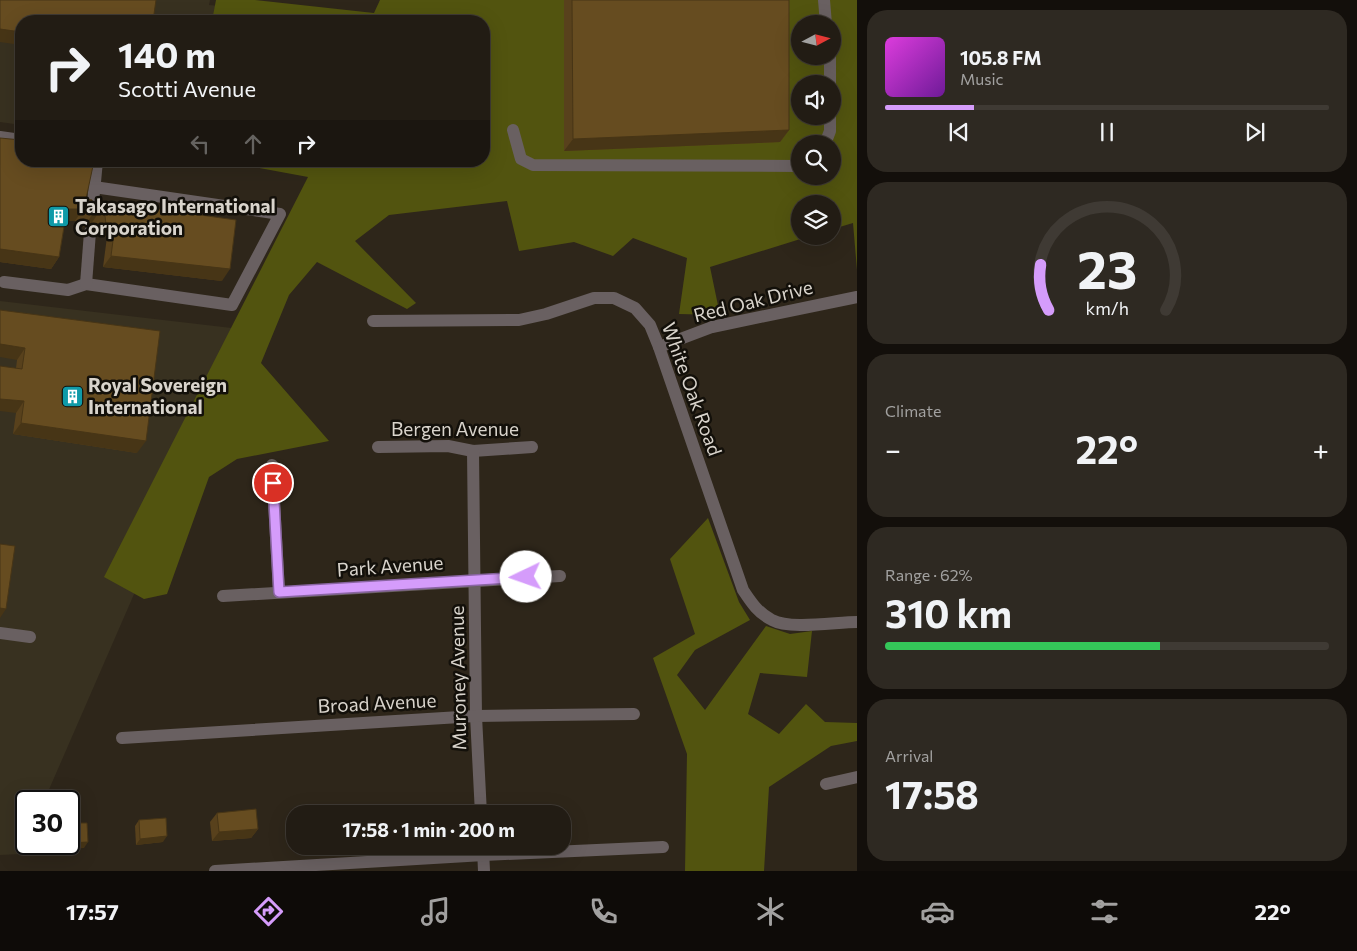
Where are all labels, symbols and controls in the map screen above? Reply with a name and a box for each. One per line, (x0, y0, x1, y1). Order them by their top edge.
north arrow (791, 15, 841, 65)
map controls (791, 15, 841, 245)
text: 140 m (118, 32, 216, 75)
icon: right (35, 35, 100, 100)
text: 105.8 FM (960, 46, 1041, 69)
text: Music (960, 69, 1004, 88)
text: Scotti Avenue (118, 75, 256, 102)
button: sound (791, 75, 841, 125)
icon: previous (945, 118, 973, 146)
icon: pause (1093, 118, 1121, 146)
icon: next (1241, 118, 1269, 146)
icon: left (186, 130, 214, 158)
icon: ahead (239, 130, 267, 158)
icon: right (292, 130, 320, 158)
button: search (791, 135, 841, 185)
place label: Takasago International Corporation (75, 194, 276, 239)
button: layers (791, 195, 841, 245)
building icon: Takasago International Corporation (47, 205, 71, 229)
text: 23 (1077, 236, 1137, 300)
street label: Red Oak Drive (691, 275, 815, 326)
text: km/h (1085, 297, 1129, 319)
street label: White Oak Road (658, 319, 727, 459)
place label: Royal Sovereign International (88, 373, 227, 418)
building icon: Royal Sovereign International (60, 384, 84, 408)
text: Climate (885, 401, 941, 420)
street label: Bergen Avenue (391, 417, 519, 440)
text: 22° (1075, 425, 1138, 472)
text: − (885, 432, 901, 466)
text: + (1313, 432, 1329, 466)
pin (252, 462, 294, 504)
icon: arrive (259, 469, 287, 497)
street label: Park Avenue (336, 550, 444, 581)
position arrow (499, 550, 551, 602)
text: Range · 62% (885, 565, 973, 584)
text: 310 km (885, 589, 1012, 636)
street label: Muroney Avenue (445, 605, 470, 751)
street label: Broad Avenue (317, 688, 437, 717)
text: Arrival (885, 746, 933, 765)
text: 17:58 (885, 770, 979, 817)
speed limit sign: 30 (15, 790, 80, 855)
text: 17:58 · 1 min · 200 m (342, 818, 515, 841)
icon: directions (251, 894, 286, 929)
icon: music (418, 894, 453, 929)
icon: phone (586, 894, 621, 929)
icon: climate (753, 894, 788, 929)
icon: car (920, 894, 955, 929)
icon: filters (1087, 894, 1122, 929)
text: 17:57 (66, 898, 119, 925)
text: 22° (1255, 898, 1291, 925)

